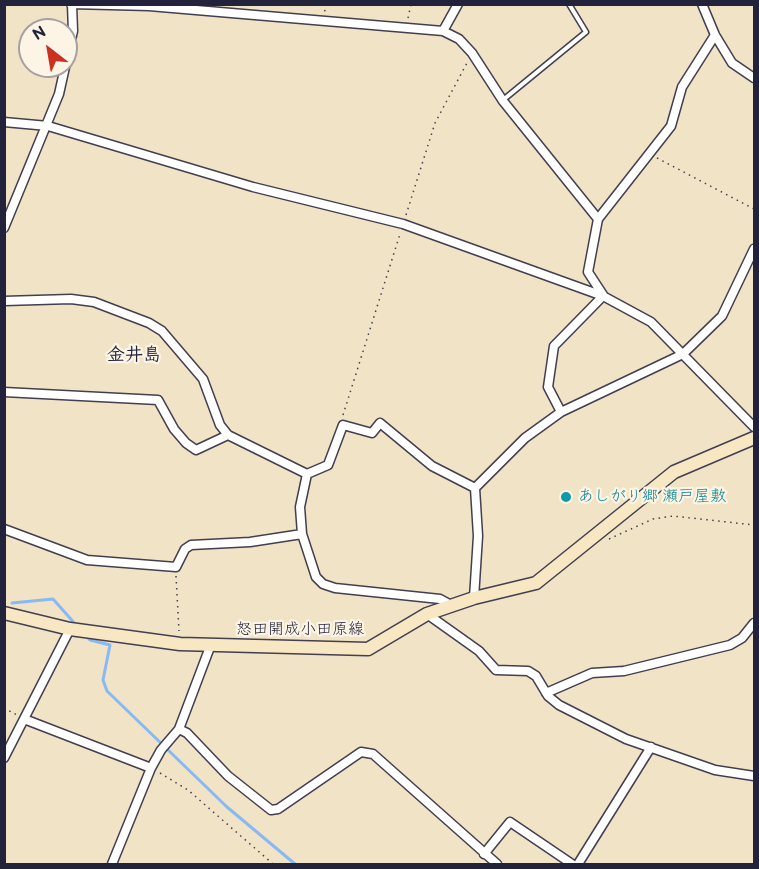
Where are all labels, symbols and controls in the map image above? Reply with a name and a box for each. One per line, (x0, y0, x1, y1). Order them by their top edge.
north arrow (18, 18, 78, 78)
text: N (29, 23, 50, 45)
district label: 金井島 (107, 344, 161, 366)
place label: あしがり郷 瀬戸屋敷 (578, 487, 726, 507)
marker: あしがり郷 瀬戸屋敷 (559, 490, 573, 504)
street label: 怒田開成小田原線 (236, 620, 364, 640)

